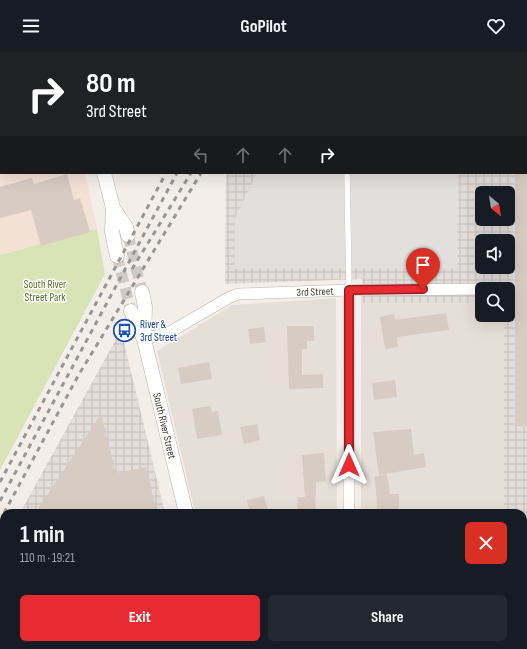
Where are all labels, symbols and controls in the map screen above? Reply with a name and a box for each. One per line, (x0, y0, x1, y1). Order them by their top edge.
icon: menu (20, 15, 42, 37)
icon: heart (485, 15, 507, 37)
text: GoPilot (240, 16, 287, 37)
text: 80 m (86, 67, 135, 100)
icon: right (20, 68, 72, 120)
text: 3rd Street (86, 101, 147, 122)
icon: left (190, 144, 212, 166)
icon: ahead (232, 144, 254, 166)
icon: ahead (274, 144, 296, 166)
icon: right (316, 144, 338, 166)
north arrow (475, 186, 515, 226)
map controls (475, 186, 515, 322)
button: sound (475, 234, 515, 274)
pin (406, 248, 440, 289)
icon: arrive (412, 254, 434, 276)
park label: South River Street Park (24, 278, 66, 304)
button: search (475, 282, 515, 322)
street label: 3rd Street (296, 284, 335, 298)
bus stop icon: River & 3rd Street (112, 317, 138, 343)
place label: River & 3rd Street (140, 318, 178, 344)
street label: South River Street (151, 391, 179, 461)
position arrow (328, 444, 370, 486)
text: 1 min (20, 520, 65, 549)
button: close (465, 522, 507, 564)
text: 110 m · 19:21 (20, 550, 75, 566)
button: Exit (20, 595, 260, 641)
button: Share (268, 595, 507, 641)

